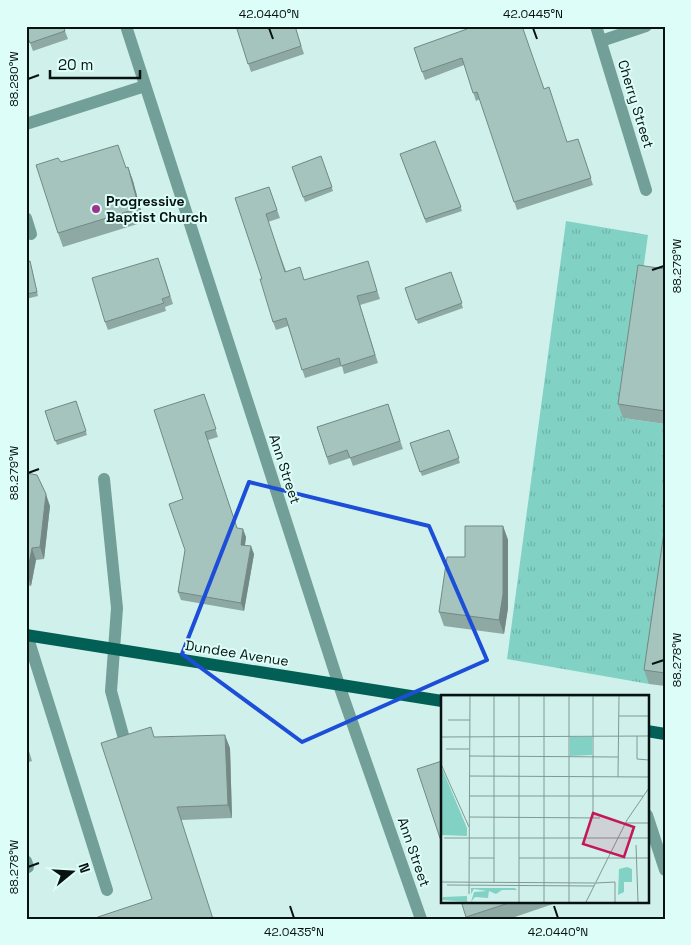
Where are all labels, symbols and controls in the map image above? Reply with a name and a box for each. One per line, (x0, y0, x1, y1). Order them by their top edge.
text: 42.0440°N (239, 6, 299, 22)
text: 42.0445°N (503, 6, 563, 22)
scale bar (50, 48, 140, 80)
text: 88.280°W (6, 51, 22, 107)
text: 20 m (58, 55, 93, 74)
street label: Cherry Street (614, 58, 658, 150)
place label: Progressive Baptist Church (106, 192, 208, 226)
marker: Progressive Baptist Church (90, 203, 102, 215)
text: 88.279°W (669, 238, 685, 293)
street label: Ann Street (265, 432, 305, 506)
text: 88.279°W (6, 445, 22, 500)
text: 88.278°W (669, 632, 685, 687)
street label: Dundee Avenue (184, 636, 290, 670)
inset map (441, 695, 648, 902)
street label: Ann Street (394, 815, 434, 889)
text: 88.278°W (6, 839, 22, 894)
north arrow (48, 848, 98, 898)
text: N (74, 861, 94, 875)
text: 42.0435°N (264, 924, 324, 940)
text: 42.0440°N (528, 924, 588, 940)

